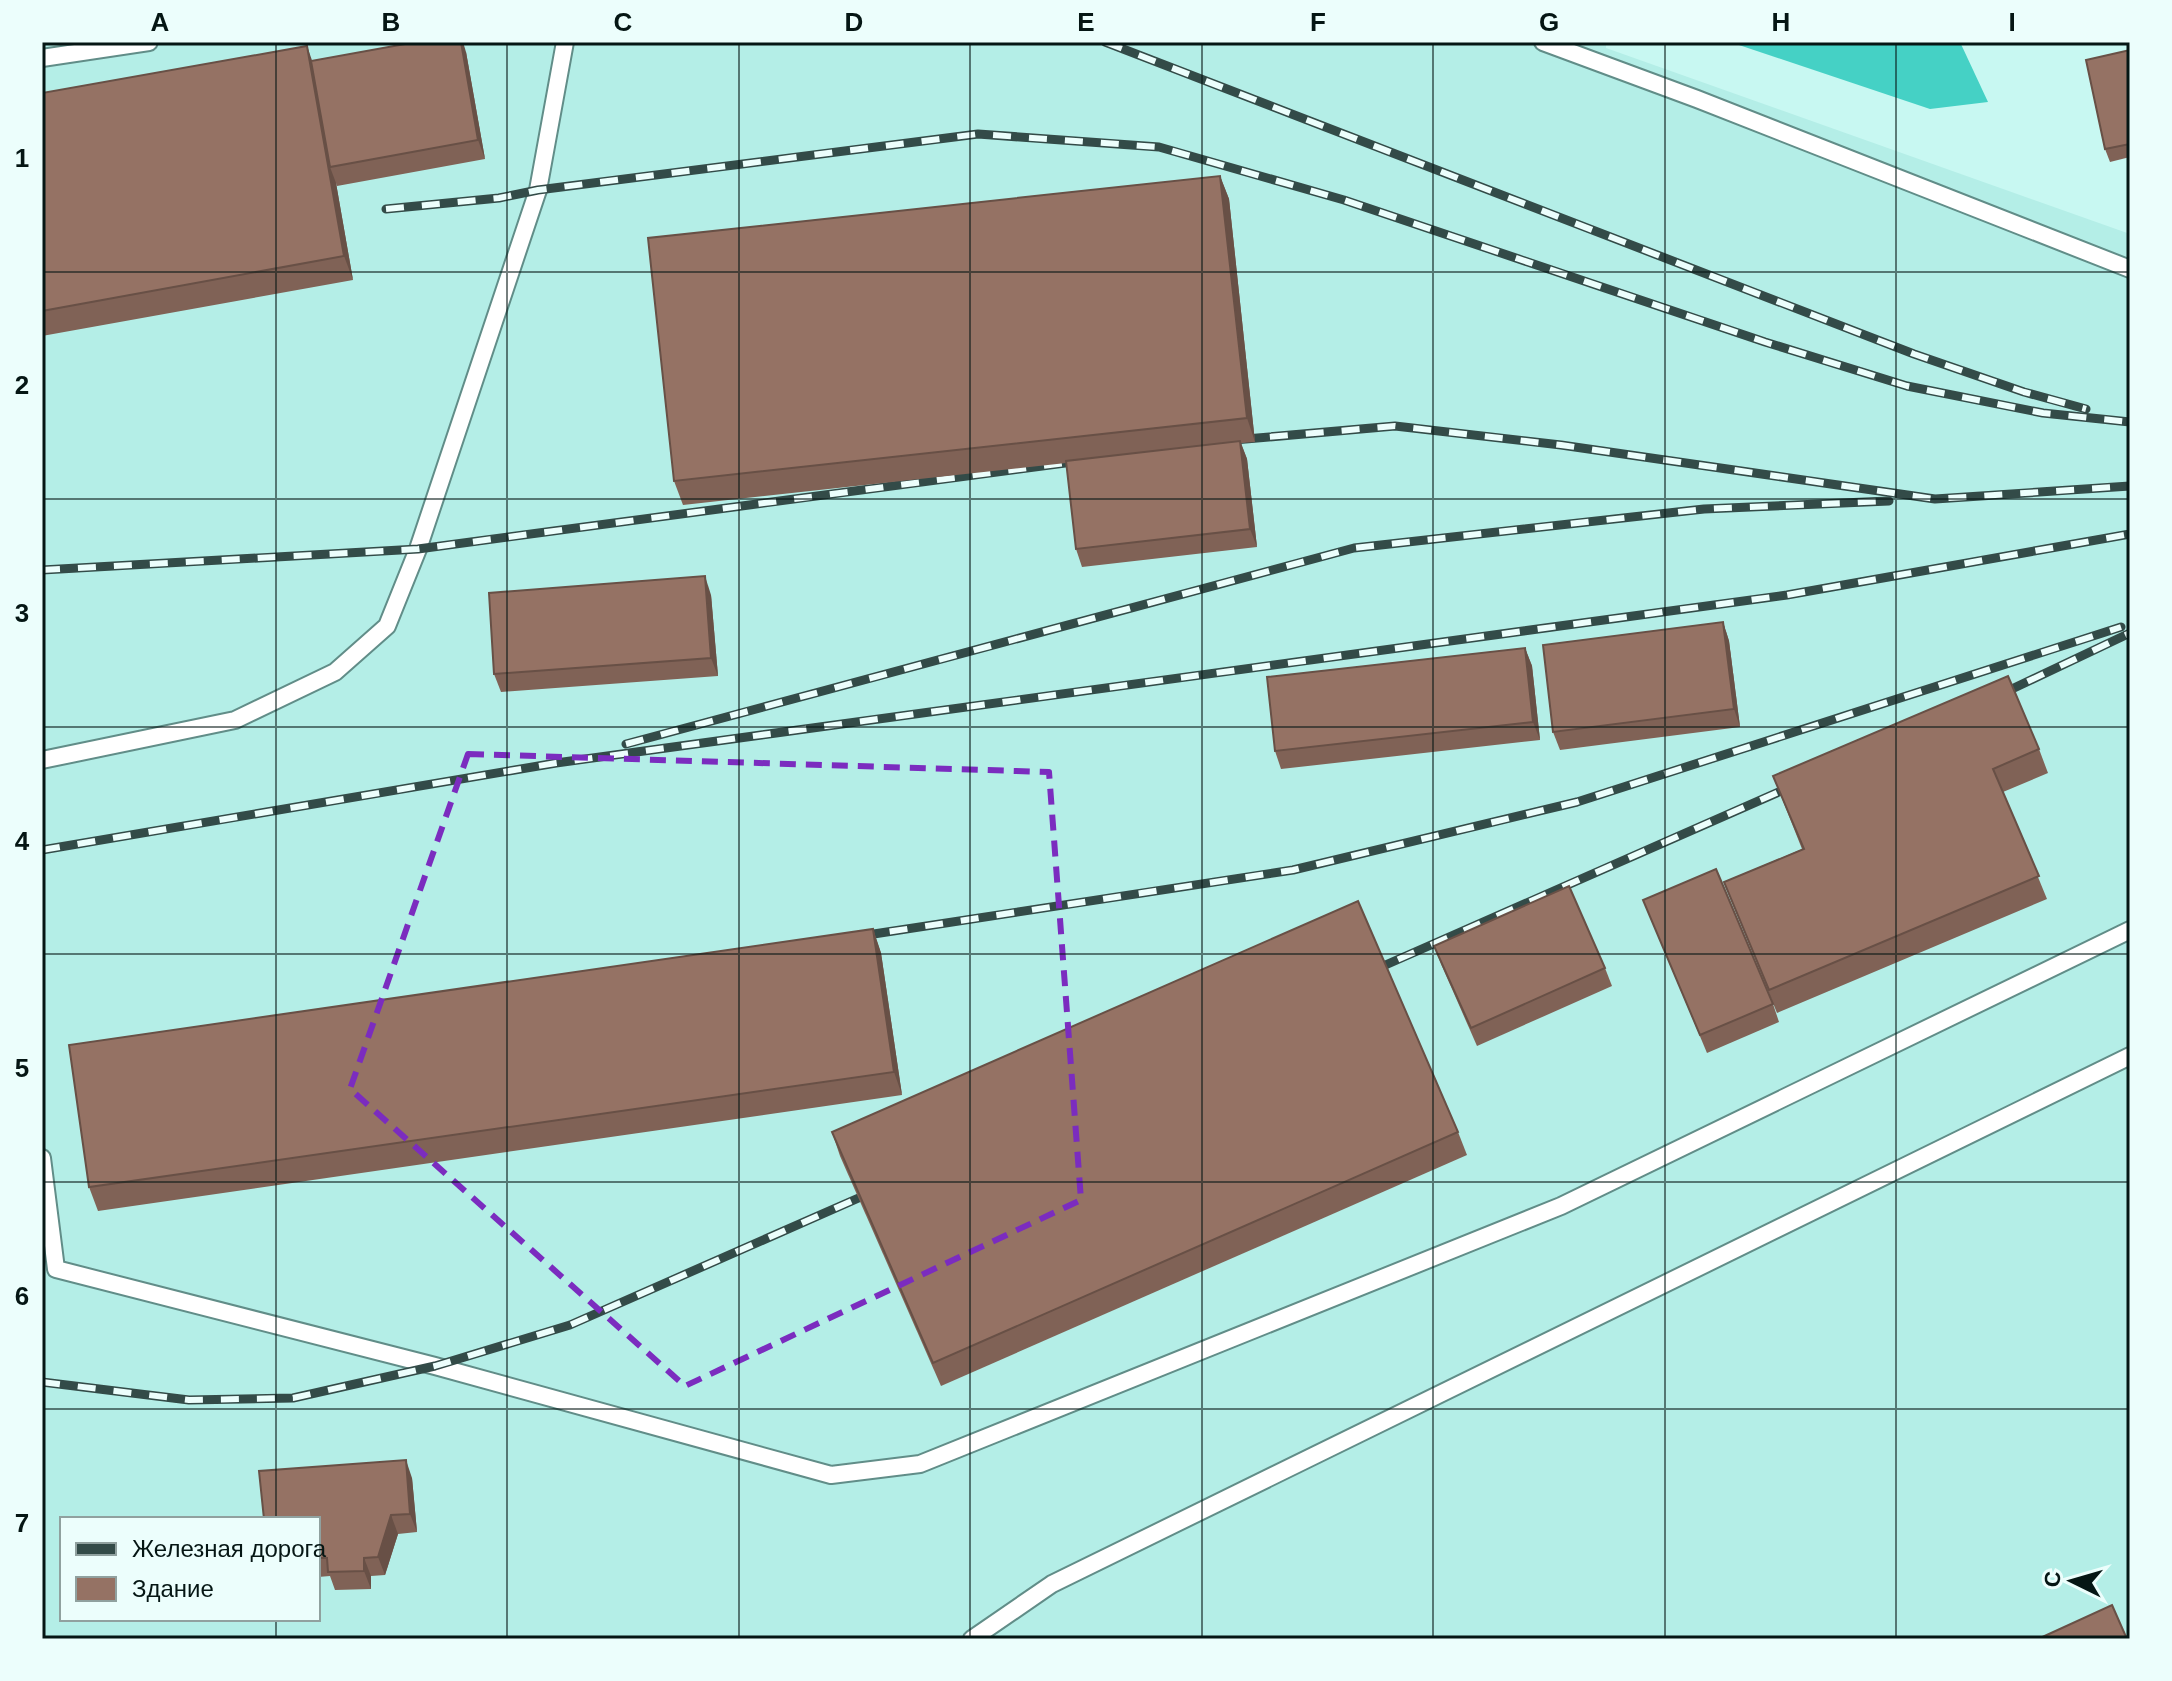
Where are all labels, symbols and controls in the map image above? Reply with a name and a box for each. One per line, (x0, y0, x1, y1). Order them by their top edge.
text: A (151, 7, 170, 37)
text: B (382, 7, 400, 37)
text: C (614, 7, 633, 37)
text: D (845, 7, 863, 37)
text: E (1077, 7, 1095, 37)
text: F (1310, 7, 1326, 37)
text: G (1539, 7, 1559, 37)
text: H (1772, 7, 1790, 37)
text: I (2008, 7, 2016, 37)
text: 1 (15, 143, 29, 173)
text: 2 (15, 370, 29, 400)
text: 3 (15, 598, 29, 628)
text: 4 (15, 826, 30, 856)
text: 5 (15, 1053, 29, 1083)
text: 6 (15, 1281, 29, 1311)
text: 7 (15, 1508, 29, 1538)
legend (60, 1517, 320, 1621)
text: Железная дорога (132, 1535, 327, 1562)
north arrow (2032, 1541, 2112, 1621)
text: С (2039, 1570, 2066, 1588)
text: Здание (132, 1575, 214, 1602)

